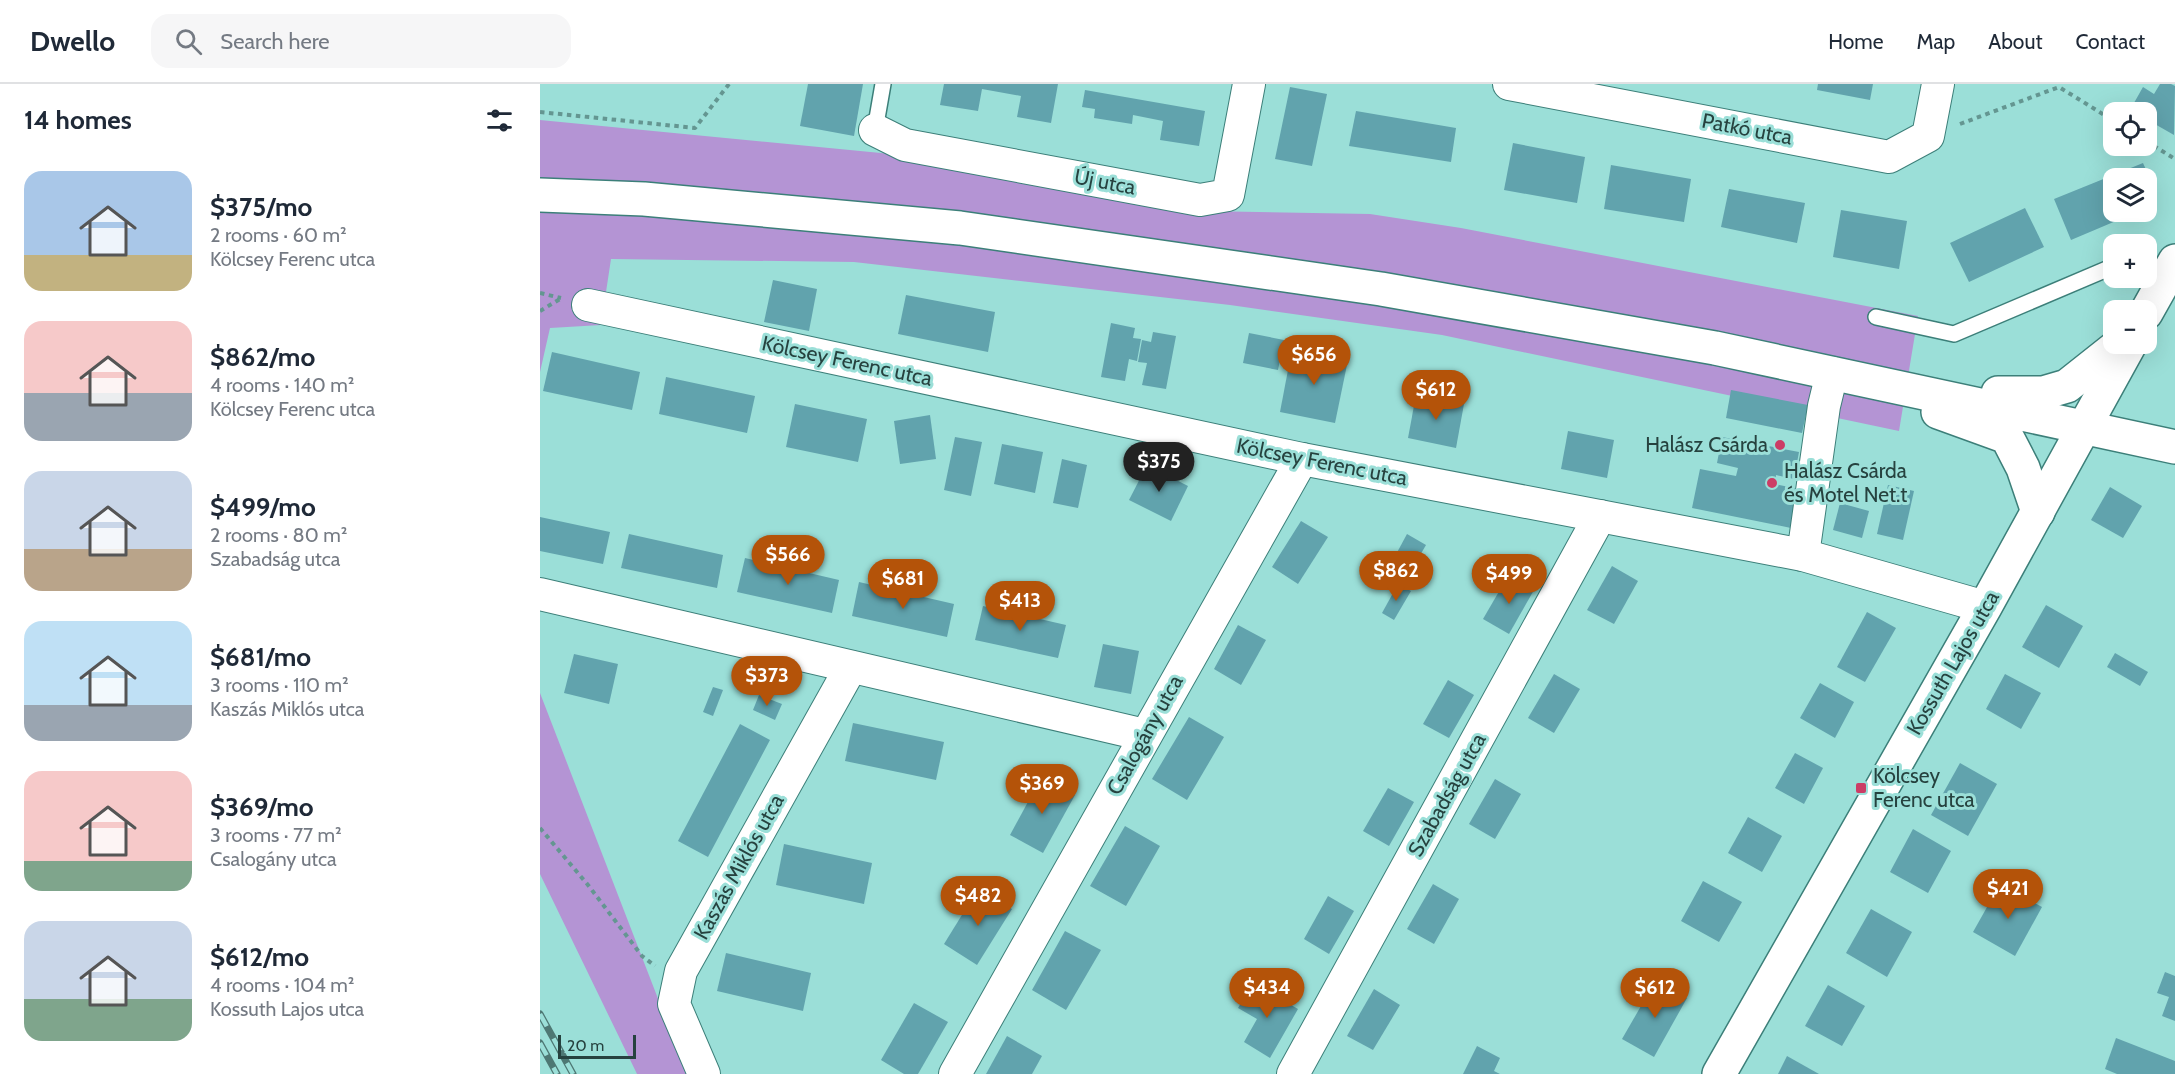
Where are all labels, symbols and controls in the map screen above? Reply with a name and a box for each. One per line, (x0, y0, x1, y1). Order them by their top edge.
search box (151, 14, 571, 68)
text: Dwello (30, 24, 115, 58)
icon: search (172, 25, 205, 58)
text: Search here (220, 28, 330, 55)
text: Home (1828, 29, 1884, 54)
text: Map (1917, 29, 1955, 54)
text: About (1988, 29, 2042, 54)
text: Contact (2075, 29, 2145, 54)
map controls (2103, 102, 2157, 354)
button: locate (2103, 102, 2157, 156)
text: 14 homes (24, 104, 132, 136)
icon: filters (483, 104, 516, 137)
street label: Patkó utca (1700, 108, 1794, 150)
street label: Új utca (1072, 163, 1138, 201)
button: layers (2103, 168, 2157, 222)
text: $375/mo (210, 191, 312, 223)
icon: home (72, 195, 144, 267)
text: 2 rooms · 60 m² (210, 223, 347, 247)
button: + (2103, 234, 2157, 288)
text: Kölcsey Ferenc utca (210, 247, 375, 271)
button: − (2103, 300, 2157, 354)
street label: Kölcsey Ferenc utca (760, 330, 934, 391)
pin: $656 (1278, 335, 1350, 386)
text: $862/mo (210, 341, 315, 373)
text: $656 (1292, 342, 1336, 366)
icon: home (72, 345, 144, 417)
pin: $612 (1400, 370, 1472, 421)
text: 4 rooms · 140 m² (210, 373, 354, 397)
text: $612 (1416, 377, 1456, 401)
text: Kölcsey Ferenc utca (210, 397, 375, 421)
place label: Halász Csárda (1645, 432, 1768, 457)
street label: Kölcsey Ferenc utca (1235, 433, 1410, 490)
marker: Halász Csárda (1773, 438, 1787, 452)
pin: $375 (1123, 442, 1195, 493)
text: $375 (1137, 449, 1181, 473)
place label: Halász Csárda és Motel Net.t (1784, 458, 1907, 507)
marker: Halász Csárda és Motel Net.t (1765, 476, 1779, 490)
text: $499/mo (210, 491, 316, 523)
icon: home (72, 495, 144, 567)
text: 2 rooms · 80 m² (210, 523, 347, 547)
pin: $566 (752, 535, 824, 586)
text: $566 (766, 542, 810, 566)
text: Szabadság utca (210, 547, 340, 571)
pin: $862 (1360, 551, 1432, 602)
pin: $499 (1473, 554, 1545, 605)
text: $862 (1373, 558, 1419, 582)
pin: $681 (867, 559, 939, 610)
text: $499 (1486, 561, 1532, 585)
text: $681 (882, 566, 924, 590)
pin: $413 (984, 581, 1056, 632)
street label: Kossuth Lajos utca (1901, 586, 2005, 740)
text: $413 (999, 588, 1041, 612)
text: $681/mo (210, 641, 311, 673)
icon: home (72, 645, 144, 717)
pin: $373 (731, 656, 803, 707)
text: $373 (745, 663, 789, 687)
street label: Csalogány utca (1101, 671, 1188, 799)
text: 3 rooms · 110 m² (210, 673, 349, 697)
text: Kaszás Miklós utca (210, 697, 364, 721)
street label: Szabadság utca (1402, 729, 1491, 861)
place label: Kölcsey Ferenc utca (1873, 763, 1975, 812)
pin: $369 (1006, 764, 1078, 815)
text: $369 (1020, 771, 1064, 795)
marker: Kölcsey Ferenc utca (1854, 781, 1868, 795)
street label: Kaszás Miklós utca (688, 790, 789, 944)
text: $369/mo (210, 791, 314, 823)
icon: home (72, 795, 144, 867)
text: 3 rooms · 77 m² (210, 823, 342, 847)
text: Csalogány utca (210, 847, 337, 871)
pin: $421 (1972, 869, 2044, 920)
pin: $482 (942, 876, 1014, 927)
text: $421 (1987, 876, 2029, 900)
text: $482 (955, 883, 1001, 907)
text: $612/mo (210, 941, 309, 973)
icon: home (72, 945, 144, 1017)
pin: $434 (1231, 968, 1303, 1019)
pin: $612 (1619, 968, 1691, 1019)
text: 4 rooms · 104 m² (210, 973, 354, 997)
text: $434 (1243, 975, 1291, 999)
text: $612 (1635, 975, 1675, 999)
text: Kossuth Lajos utca (210, 997, 364, 1021)
scale bar (558, 1032, 636, 1060)
text: 20 m (567, 1036, 604, 1055)

